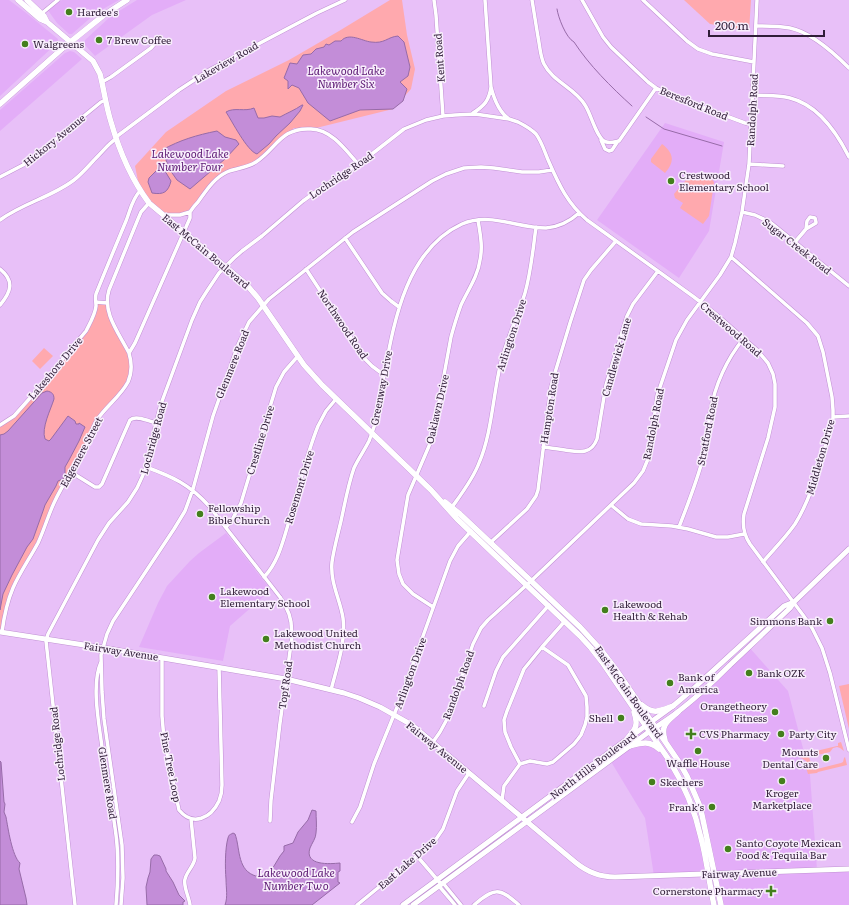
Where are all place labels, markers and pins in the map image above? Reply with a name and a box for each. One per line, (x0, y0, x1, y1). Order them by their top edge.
place label: Hardee's (77, 4, 118, 19)
marker: Hardee's (64, 7, 74, 17)
place label: 7 Brew Coffee (107, 32, 171, 47)
marker: 7 Brew Coffee (94, 35, 104, 45)
place label: Walgreens (33, 36, 85, 51)
marker: Walgreens (20, 39, 30, 49)
place label: Crestwood Elementary School (679, 167, 769, 194)
marker: Crestwood Elementary School (666, 176, 676, 186)
place label: Fellowship Bible Church (208, 500, 270, 527)
marker: Fellowship Bible Church (195, 509, 205, 519)
place label: Lakewood Elementary School (220, 583, 310, 610)
marker: Lakewood Elementary School (207, 592, 217, 602)
place label: Lakewood Health & Rehab (613, 596, 688, 623)
marker: Lakewood Health & Rehab (600, 605, 610, 615)
place label: Simmons Bank (750, 613, 823, 628)
marker: Simmons Bank (825, 616, 835, 626)
place label: Lakewood United Methodist Church (274, 625, 361, 652)
marker: Lakewood United Methodist Church (261, 634, 271, 644)
place label: Bank OZK (757, 665, 806, 680)
marker: Bank OZK (744, 668, 754, 678)
place label: Bank of America (678, 669, 719, 696)
marker: Bank of America (665, 678, 675, 688)
place label: Orangetheory Fitness (700, 698, 767, 725)
marker: Orangetheory Fitness (770, 707, 780, 717)
place label: Shell (589, 710, 614, 725)
marker: Shell (616, 713, 626, 723)
place label: CVS Pharmacy (699, 726, 770, 741)
place label: Party City (789, 726, 837, 741)
marker: CVS Pharmacy (686, 729, 696, 739)
marker: Party City (776, 729, 786, 739)
place label: Mounts Dental Care (762, 744, 818, 771)
marker: Waffle House (693, 746, 703, 756)
marker: Mounts Dental Care (821, 753, 831, 763)
place label: Waffle House (666, 755, 730, 770)
place label: Skechers (660, 774, 703, 789)
marker: Kroger Marketplace (777, 776, 787, 786)
marker: Skechers (647, 777, 657, 787)
place label: Kroger Marketplace (752, 785, 812, 812)
place label: Frank's (669, 799, 704, 814)
marker: Frank's (707, 802, 717, 812)
place label: Santo Coyote Mexican Food & Tequila Bar (736, 835, 842, 862)
marker: Santo Coyote Mexican Food & Tequila Bar (723, 844, 733, 854)
place label: Cornerstone Pharmacy (653, 883, 763, 898)
marker: Cornerstone Pharmacy (766, 886, 776, 896)

